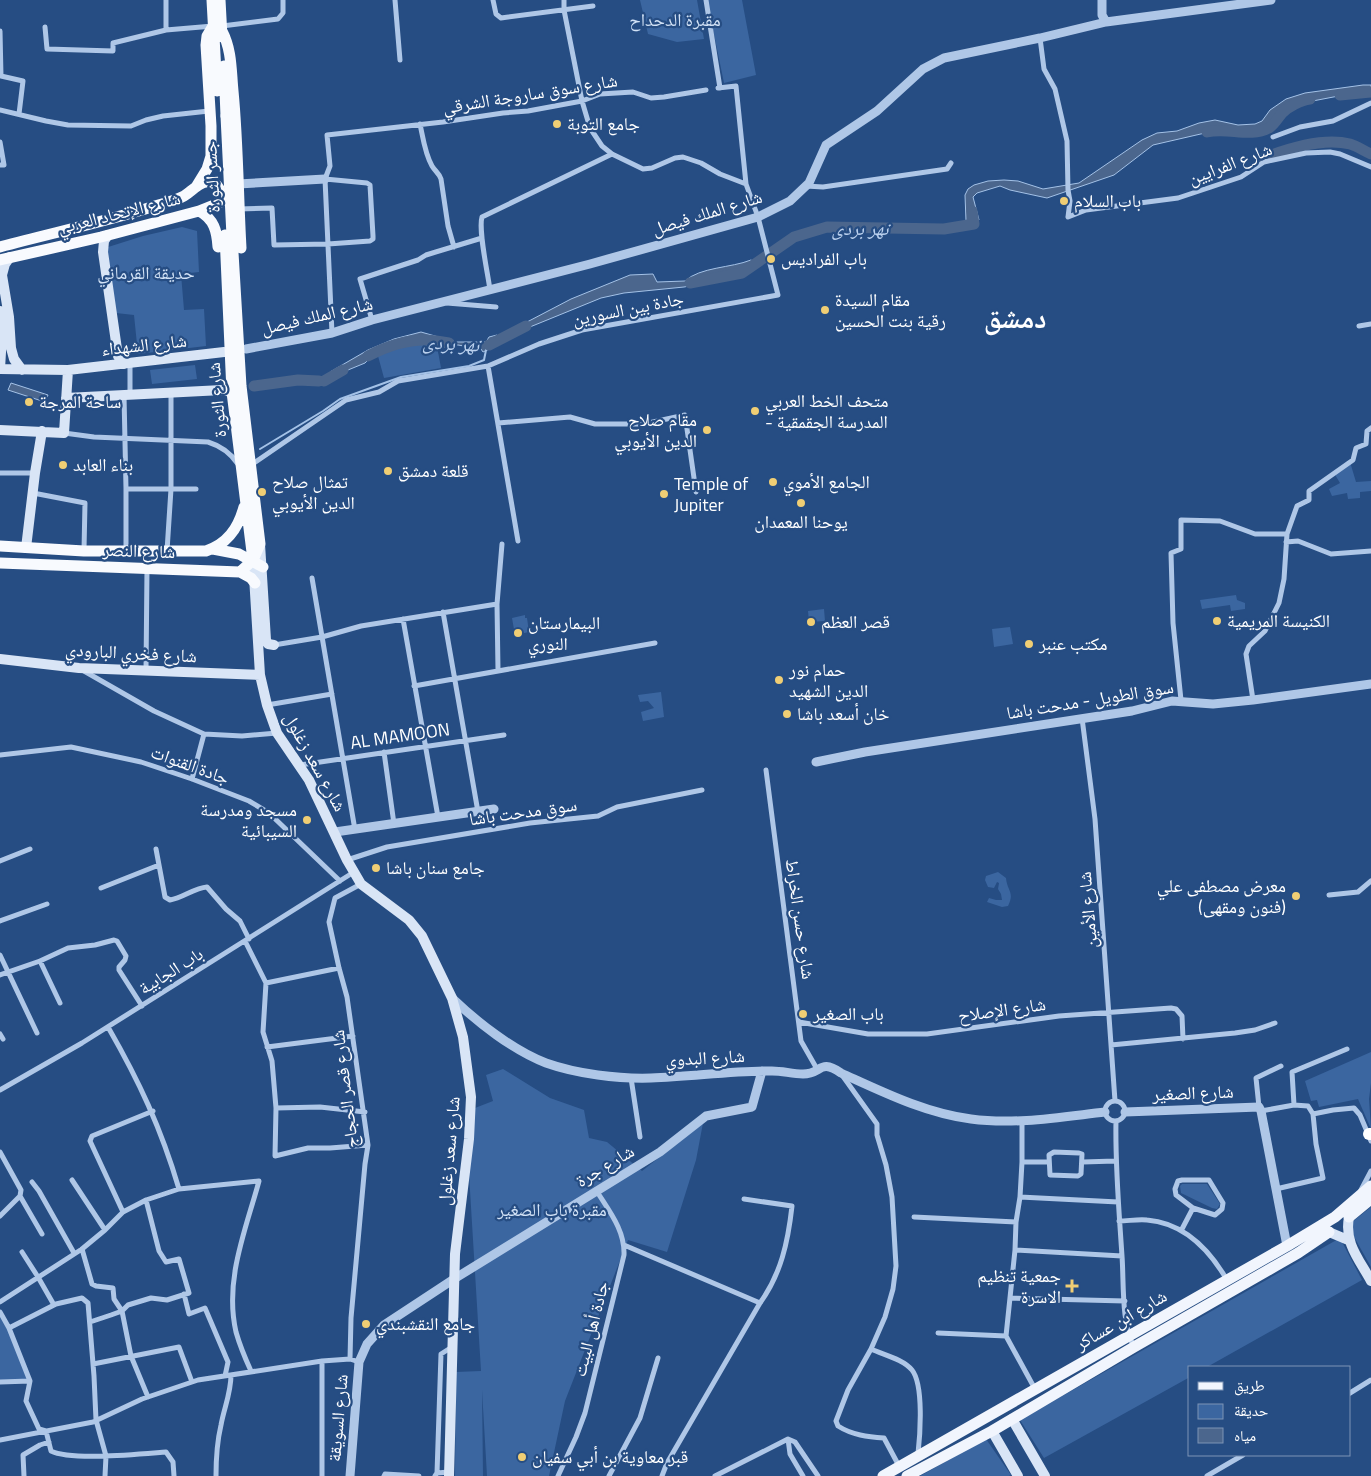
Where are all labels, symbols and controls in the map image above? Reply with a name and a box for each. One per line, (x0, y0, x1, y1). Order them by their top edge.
park label: مقبرة الدحداح (629, 6, 721, 33)
street label: شارع سوق ساروجة الشرقي (441, 66, 619, 122)
place label: جامع التوبة (567, 110, 640, 137)
marker: جامع التوبة (551, 118, 563, 130)
street label: شارع الفرايين (1184, 135, 1276, 192)
street label: جسر الثورة (196, 140, 227, 214)
street label: شارع الملك فيصل (648, 183, 765, 242)
street label: شارع الإتحاد العربي (54, 184, 184, 242)
place label: باب السلام (1074, 187, 1141, 214)
marker: باب السلام (1058, 195, 1070, 207)
water label: نهر بردى (832, 213, 891, 242)
place label: باب الفراديس (781, 245, 867, 272)
marker: باب الفراديس (765, 253, 777, 265)
park label: حديقة القرماني (97, 259, 195, 288)
street label: جادة بين السورين (570, 284, 686, 333)
place label: مقام السيدة رقية بنت الحسين (835, 286, 946, 334)
street label: شارع الملك فيصل (258, 290, 375, 341)
district label: دمشق (984, 296, 1046, 339)
marker: مقام السيدة رقية بنت الحسين (819, 304, 831, 316)
street label: شارع الشهداء (100, 327, 188, 362)
water label: نهر بردى (422, 327, 483, 359)
street label: شارع الثورة (200, 361, 233, 439)
place label: متحف الخط العربي - المدرسة الجقمقية (765, 387, 888, 435)
place label: ساحة المرجة (39, 388, 121, 415)
marker: ساحة المرجة (23, 396, 35, 408)
marker: متحف الخط العربي - المدرسة الجقمقية (749, 405, 761, 417)
place label: مقام صلاح الدين الأيوبي (614, 406, 697, 456)
marker: مقام صلاح الدين الأيوبي (701, 424, 713, 436)
place label: بناء العابد (73, 451, 133, 478)
place label: قلعة دمشق (398, 457, 469, 484)
marker: بناء العابد (57, 459, 69, 471)
marker: قلعة دمشق (382, 465, 394, 477)
place label: تمثال صلاح الدين الأيوبي (272, 468, 355, 518)
place label: الجامع الأموي (783, 468, 870, 497)
place label: Temple of Jupiter (674, 470, 748, 518)
marker: الجامع الأموي (767, 476, 779, 488)
marker: تمثال صلاح الدين الأيوبي (256, 486, 268, 498)
marker: Temple of Jupiter (658, 488, 670, 500)
marker: يوحنا المعمدان (795, 497, 807, 509)
place label: يوحنا المعمدان (754, 508, 848, 535)
street label: شارع النصر (101, 536, 176, 565)
place label: الكنيسة المريمية (1227, 607, 1330, 634)
place label: قصر العظم (821, 608, 890, 635)
place label: البيمارستان النوري (528, 609, 600, 659)
marker: الكنيسة المريمية (1211, 615, 1223, 627)
marker: قصر العظم (805, 616, 817, 628)
marker: البيمارستان النوري (512, 627, 524, 639)
place label: مكتب عنبر (1038, 630, 1108, 657)
street label: شارع فخري البارودي (64, 636, 198, 671)
marker: مكتب عنبر (1023, 638, 1035, 650)
place label: حمام نور الدين الشهيد (788, 656, 868, 704)
street label: سوق الطويل - مدحت باشا (1004, 673, 1176, 726)
marker: حمام نور الدين الشهيد (773, 674, 785, 686)
place label: خان أسعد باشا (797, 700, 889, 727)
street label: شارع سعد زغلول (277, 707, 354, 816)
marker: خان أسعد باشا (781, 708, 793, 720)
street label: AL MAMOON (348, 715, 451, 756)
street label: جادة القنوات (147, 738, 233, 791)
street label: سوق مدحت باشا (467, 791, 579, 832)
place label: مسجد ومدرسة السيبائية (200, 796, 297, 844)
marker: مسجد ومدرسة السيبائية (301, 814, 313, 826)
place label: جامع سنان باشا (386, 854, 485, 881)
street label: شارع حسن الخراط (779, 857, 822, 981)
marker: جامع سنان باشا (370, 862, 382, 874)
street label: شارع الأمين (1071, 871, 1104, 950)
place label: معرض مصطفى علي (فنون ومقهى) (1157, 872, 1286, 920)
marker: معرض مصطفى علي (فنون ومقهى) (1290, 890, 1302, 902)
street label: باب الجابية (133, 940, 208, 1001)
street label: شارع الإصلاح (956, 990, 1048, 1029)
place label: باب الصغير (812, 1000, 884, 1027)
marker: باب الصغير (797, 1008, 809, 1020)
street label: شارع قصر الحجاج (324, 1028, 365, 1150)
street label: شارع البدوي (665, 1042, 746, 1075)
street label: شارع الصغير (1151, 1078, 1234, 1107)
street label: شارع سعد زغلول (430, 1095, 467, 1207)
street label: شارع جرة (570, 1137, 639, 1194)
park label: مقبرة باب الصغير (496, 1196, 607, 1223)
place label: جمعية تنظيم الاسرة (977, 1262, 1061, 1310)
street label: جادة أهل البيت (566, 1278, 615, 1379)
marker: جمعية تنظيم الاسرة (1065, 1279, 1079, 1293)
street label: شارع ابن عساكر (1069, 1282, 1172, 1357)
place label: جامع النقشبندي (376, 1310, 475, 1339)
marker: جامع النقشبندي (360, 1318, 372, 1330)
legend (1188, 1366, 1351, 1456)
street label: شارع السويقة (320, 1373, 355, 1463)
text: طريق (1234, 1374, 1265, 1397)
text: حديقة (1234, 1399, 1269, 1422)
text: مياه (1234, 1424, 1256, 1447)
place label: قبر معاوية بن أبي سفيان (532, 1443, 688, 1472)
marker: قبر معاوية بن أبي سفيان (516, 1451, 528, 1463)

